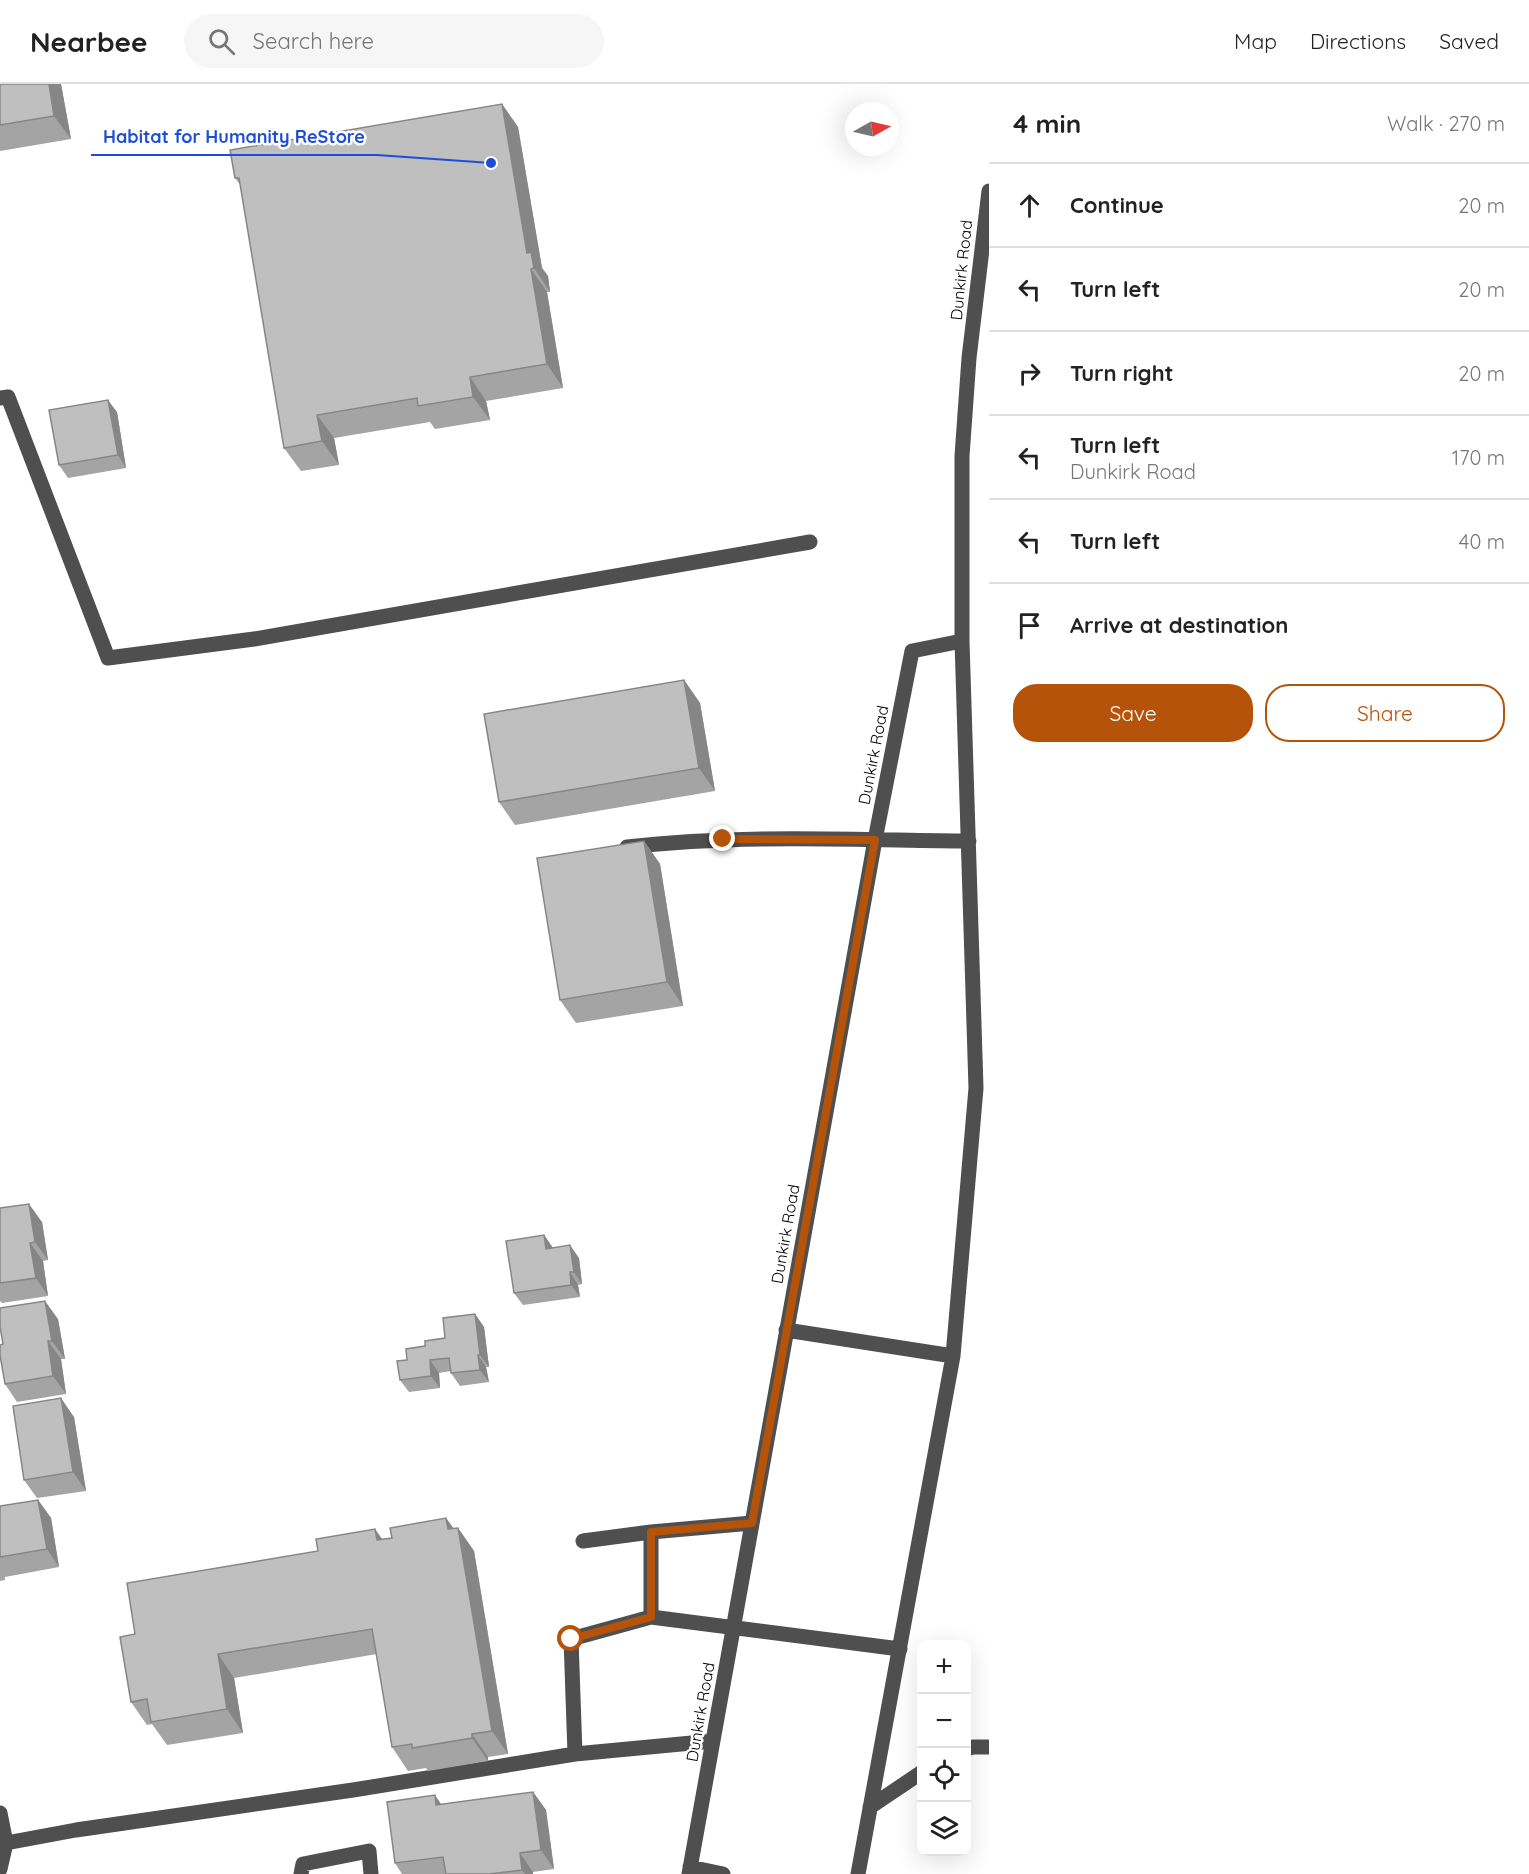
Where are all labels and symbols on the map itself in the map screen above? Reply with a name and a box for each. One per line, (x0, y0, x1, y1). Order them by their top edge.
north arrow (845, 102, 899, 156)
callout: Habitat for Humanity ReStore (91, 119, 377, 155)
text: Habitat for Humanity ReStore (103, 125, 365, 148)
street label: Dunkirk Road (946, 219, 976, 321)
street label: Dunkirk Road (854, 704, 892, 806)
route end (709, 825, 735, 851)
street label: Dunkirk Road (766, 1183, 804, 1285)
route start (557, 1625, 583, 1651)
street label: Dunkirk Road (681, 1661, 719, 1763)

